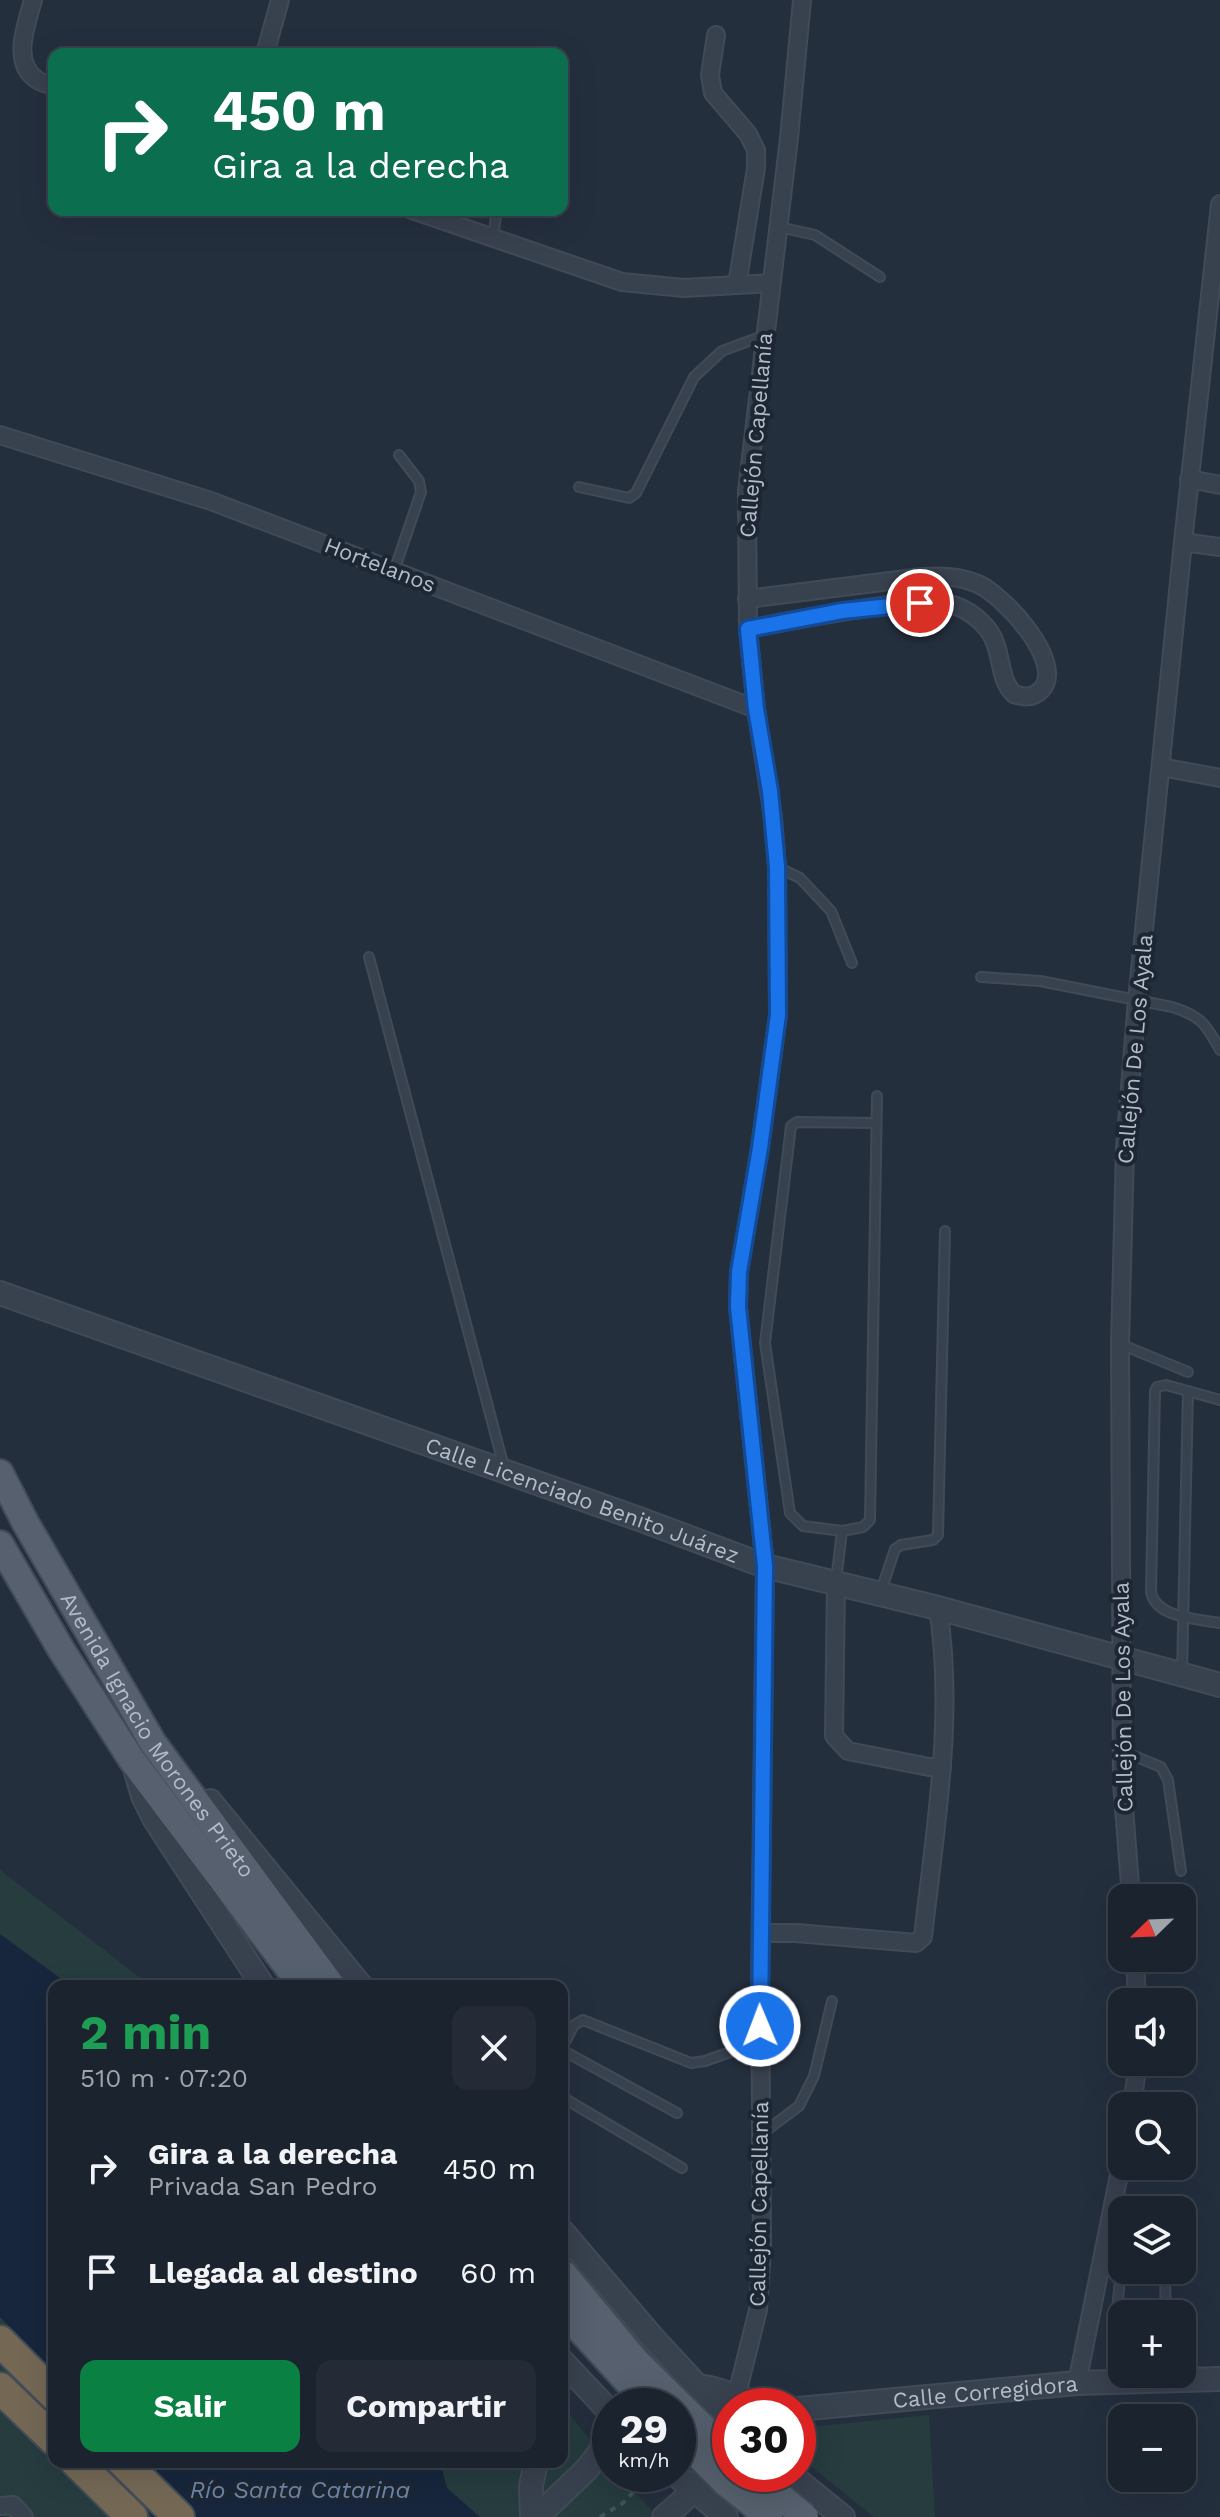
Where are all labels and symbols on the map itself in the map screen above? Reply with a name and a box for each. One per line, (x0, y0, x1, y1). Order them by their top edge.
street label: Callejón Capellanía (735, 331, 777, 539)
street label: Hortelanos (321, 532, 439, 598)
pin (886, 569, 954, 637)
street label: Callejón De Los Ayala (1113, 933, 1157, 1165)
street label: Calle Licenciado Benito Juárez (422, 1432, 743, 1568)
street label: Callejón De Los Ayala (1108, 1582, 1138, 1812)
street label: Avenida Ignacio Morones Prieto (56, 1588, 260, 1882)
north arrow (1108, 1884, 1196, 1972)
position arrow (718, 1984, 802, 2068)
street label: Callejón Capellanía (745, 2101, 773, 2307)
street label: Calle Corregidora (892, 2371, 1079, 2413)
speed limit sign: 30 (712, 2388, 816, 2492)
water label: Río Santa Catarina (190, 2476, 410, 2504)

